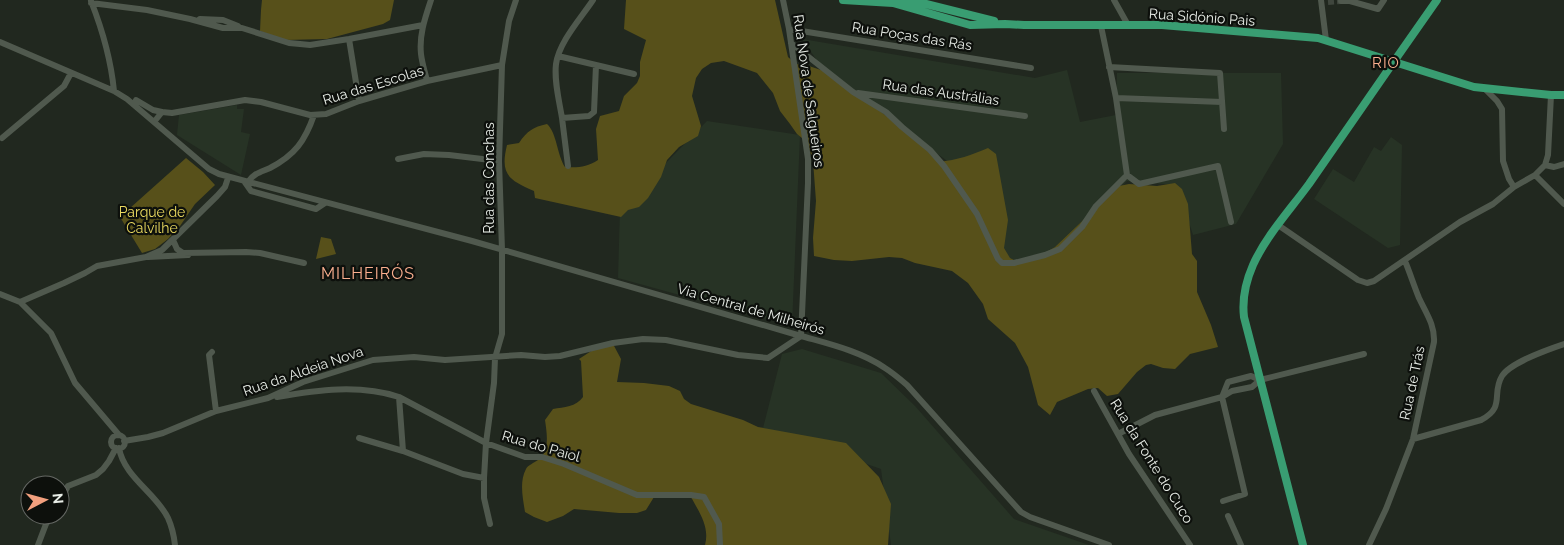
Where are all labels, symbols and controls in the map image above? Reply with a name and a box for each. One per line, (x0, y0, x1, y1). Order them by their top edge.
street label: Rua Sidónio Pais (1148, 5, 1256, 29)
street label: Rua Nova de Salgueiros (790, 14, 828, 169)
street label: Rua Poças das Rás (851, 19, 973, 53)
district label: RIO (1372, 54, 1400, 72)
street label: Rua das Escolas (321, 62, 426, 108)
street label: Rua das Austrálias (882, 76, 1001, 108)
street label: Rua das Conchas (481, 122, 497, 234)
park label: Parque de Calvilhe (119, 204, 185, 236)
district label: MILHEIRÓS (321, 263, 415, 283)
street label: Via Central de Milheirós (675, 280, 827, 338)
street label: Rua da Aldeia Nova (241, 343, 365, 399)
street label: Rua de Trás (1396, 344, 1428, 421)
street label: Rua da Fonte do Cuco (1107, 396, 1197, 526)
street label: Rua do Paiol (500, 427, 582, 465)
north arrow (20, 475, 70, 525)
text: N (49, 492, 66, 505)

